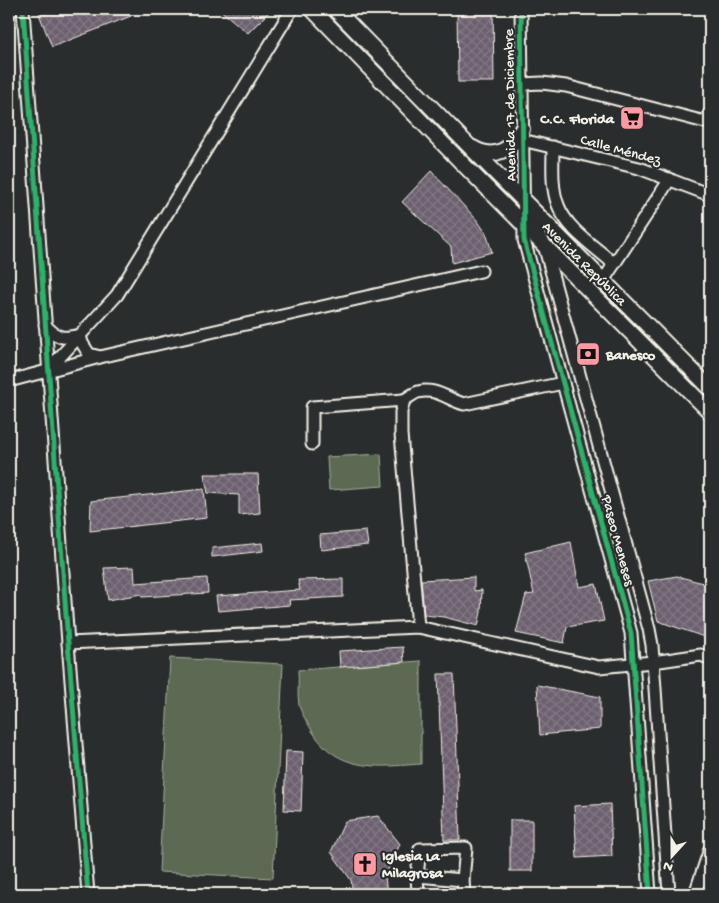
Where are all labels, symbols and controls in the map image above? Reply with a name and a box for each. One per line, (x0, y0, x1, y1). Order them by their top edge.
street label: Avenida 17 de Diciembre (501, 28, 521, 181)
supermarket icon: C.C. Florida (619, 105, 645, 131)
place label: C.C. Florida (539, 111, 615, 129)
street label: Calle Méndez (578, 132, 663, 170)
street label: Avenida República (538, 218, 630, 311)
bank icon: Banesco (575, 341, 601, 367)
place label: Banesco (605, 347, 655, 365)
street label: Paseo Meneses (596, 492, 638, 588)
north arrow (646, 830, 696, 880)
place label: Iglesia La Milagrosa (382, 848, 443, 883)
church icon: Iglesia La Milagrosa (352, 851, 378, 877)
text: N (661, 856, 676, 875)

